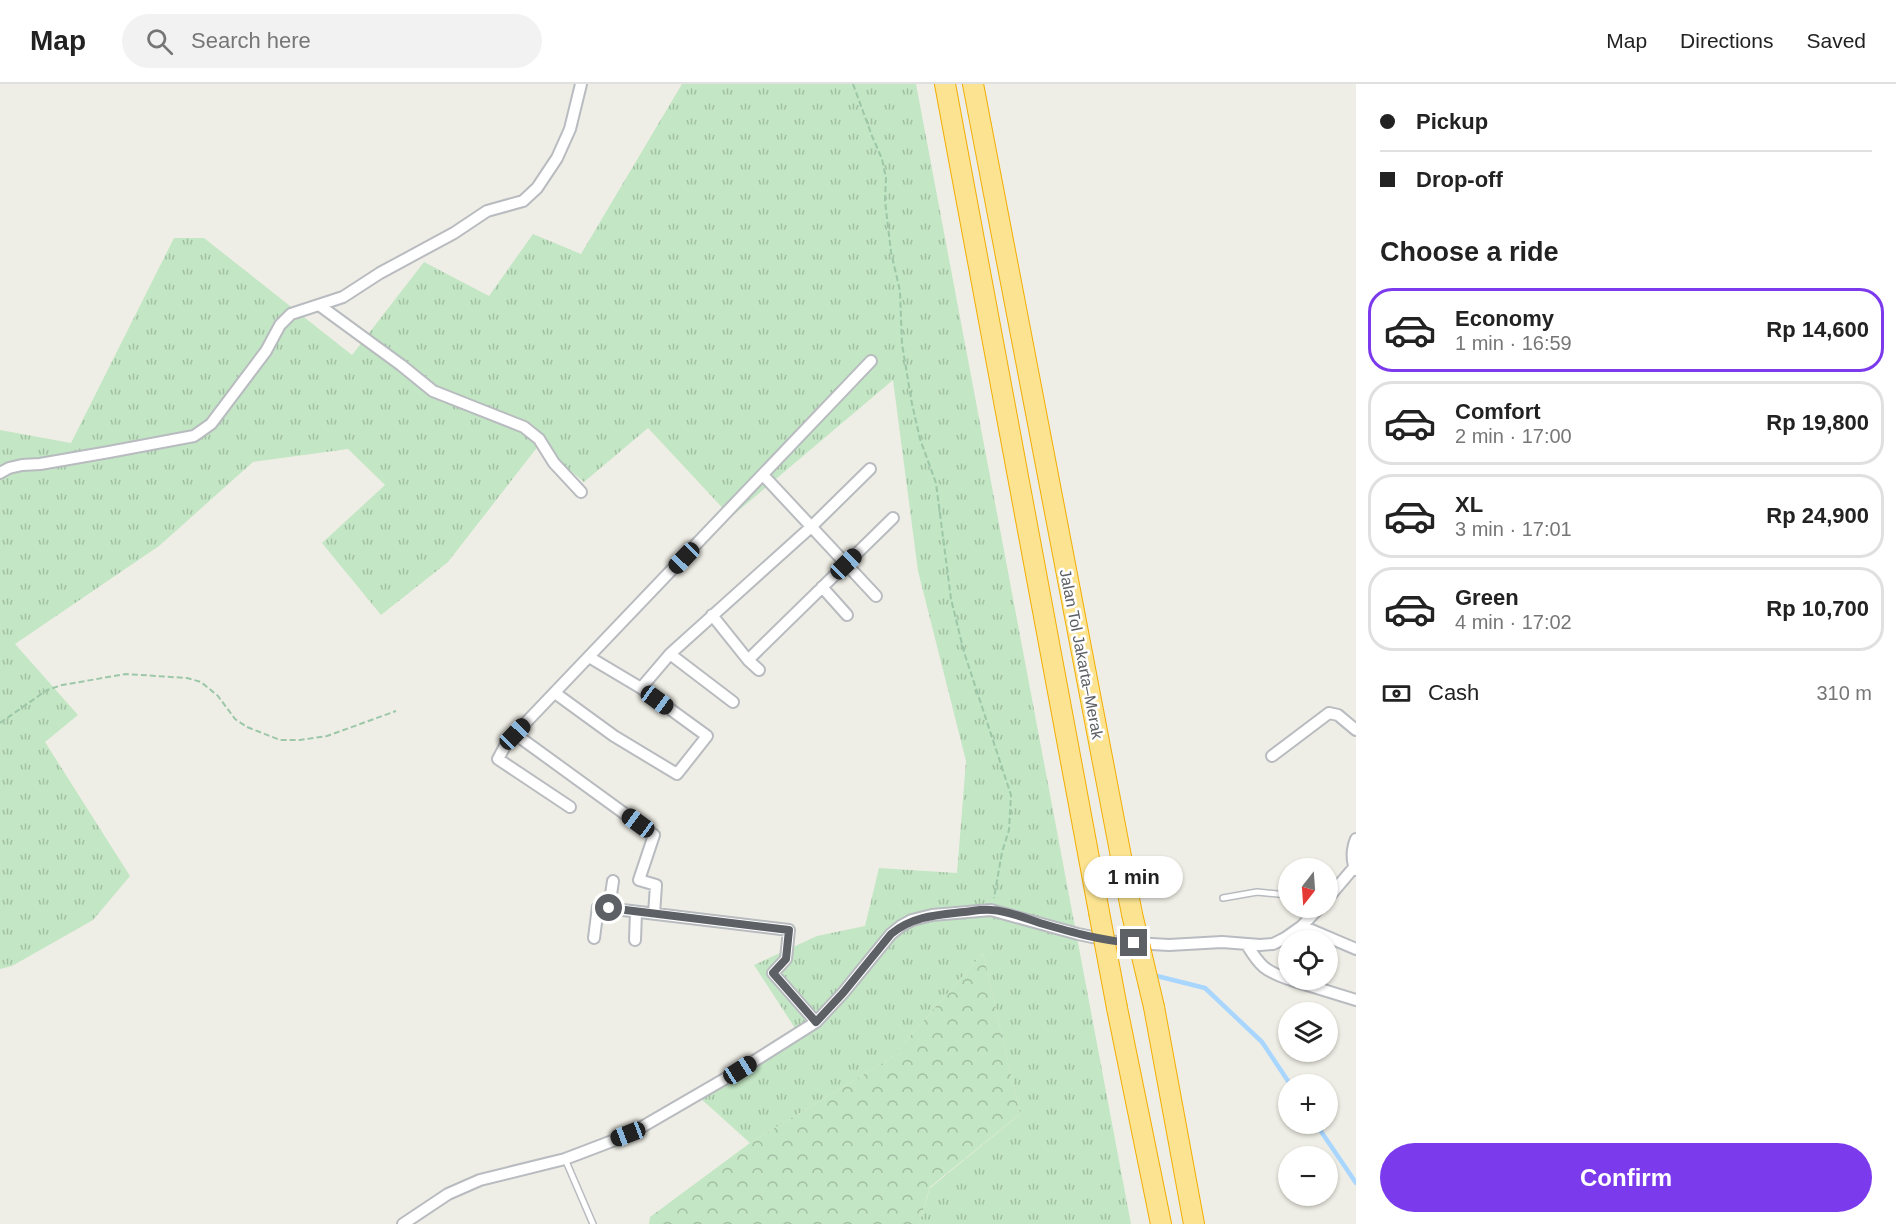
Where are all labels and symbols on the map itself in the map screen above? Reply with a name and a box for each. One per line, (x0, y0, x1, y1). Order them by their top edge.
car (665, 539, 703, 577)
car (827, 545, 865, 583)
street label: Jalan Tol Jakarta–Merak (1057, 568, 1107, 742)
car (637, 682, 677, 718)
car (496, 715, 534, 753)
car (618, 805, 658, 841)
callout: 1 min (1084, 856, 1184, 898)
north arrow (1278, 858, 1338, 918)
route start (595, 894, 622, 921)
route end (1120, 929, 1147, 956)
car (720, 1053, 760, 1087)
car (608, 1119, 648, 1149)

